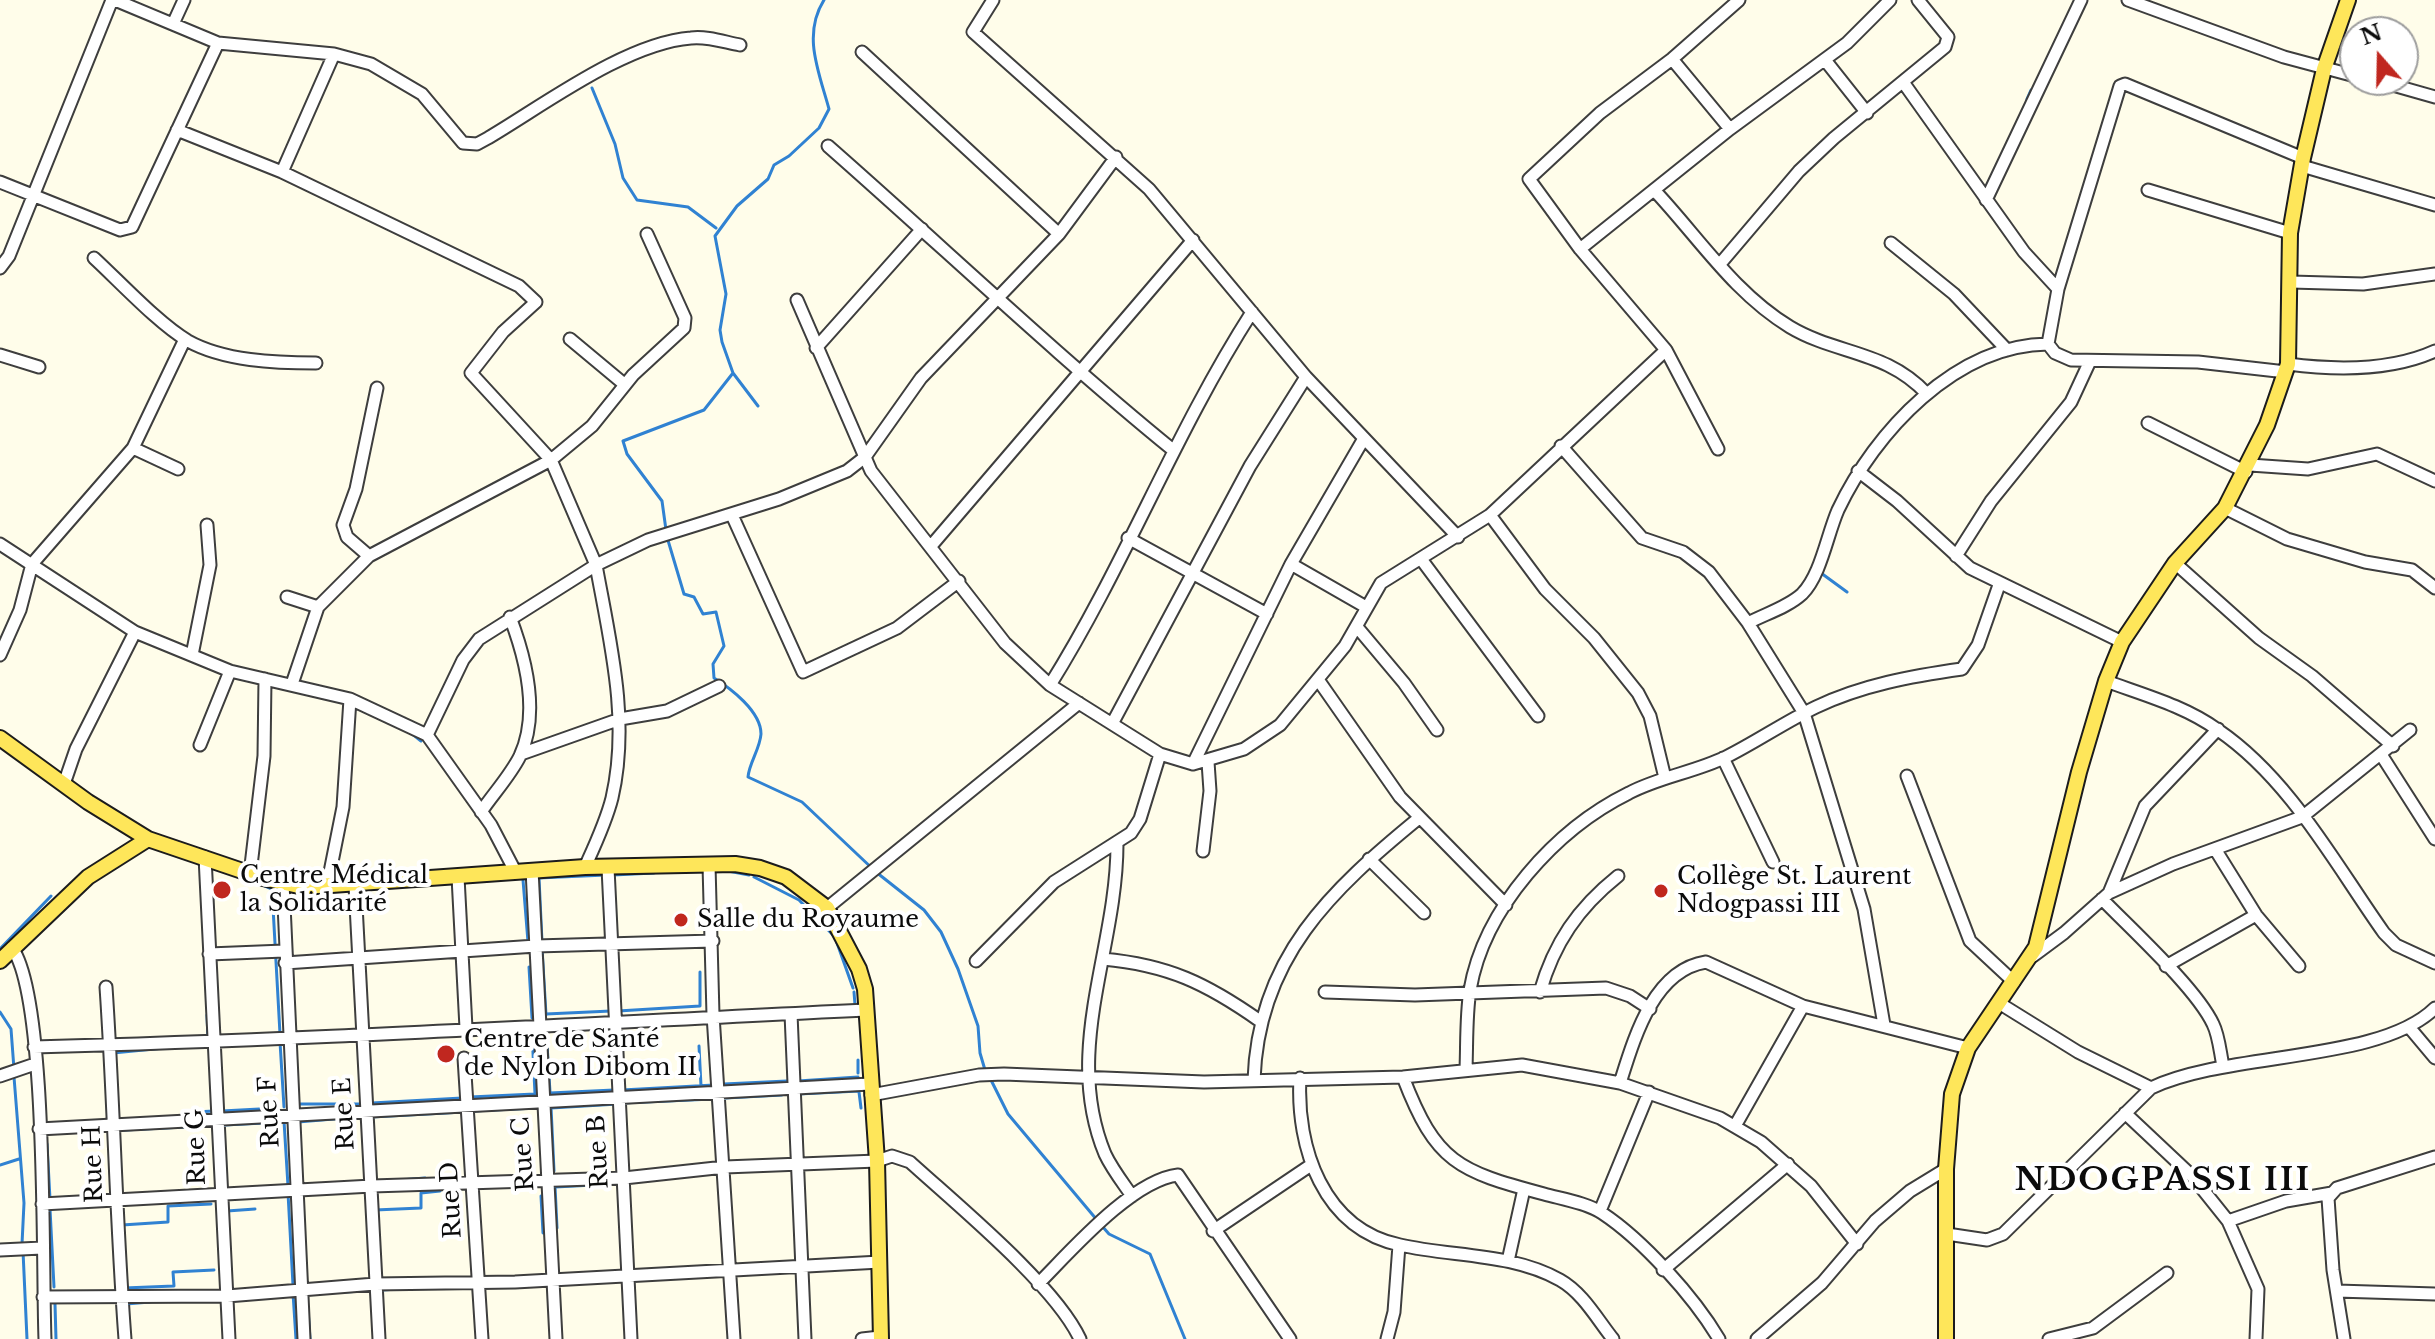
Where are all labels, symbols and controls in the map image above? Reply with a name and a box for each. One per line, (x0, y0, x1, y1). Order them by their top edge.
north arrow (2339, 16, 2419, 96)
text: N (2357, 19, 2386, 51)
place label: Centre Médical la Solidarité (240, 862, 428, 918)
place label: Collège St. Laurent Ndogpassi III (1677, 863, 1911, 919)
marker: Centre Médical la Solidarité (211, 879, 233, 901)
marker: Collège St. Laurent Ndogpassi III (1652, 882, 1670, 900)
place label: Salle du Royaume (697, 906, 919, 934)
marker: Salle du Royaume (672, 911, 690, 929)
place label: Centre de Santé de Nylon Dibom II (464, 1026, 697, 1082)
marker: Centre de Santé de Nylon Dibom II (435, 1043, 457, 1065)
street label: Rue F (254, 1075, 286, 1149)
street label: Rue E (329, 1077, 361, 1151)
street label: Rue G (181, 1108, 213, 1186)
street label: Rue B (583, 1114, 615, 1190)
street label: Rue C (507, 1116, 541, 1192)
street label: Rue H (78, 1125, 110, 1203)
street label: Rue D (436, 1161, 468, 1239)
district label: NDOGPASSI III (2015, 1162, 2311, 1200)

